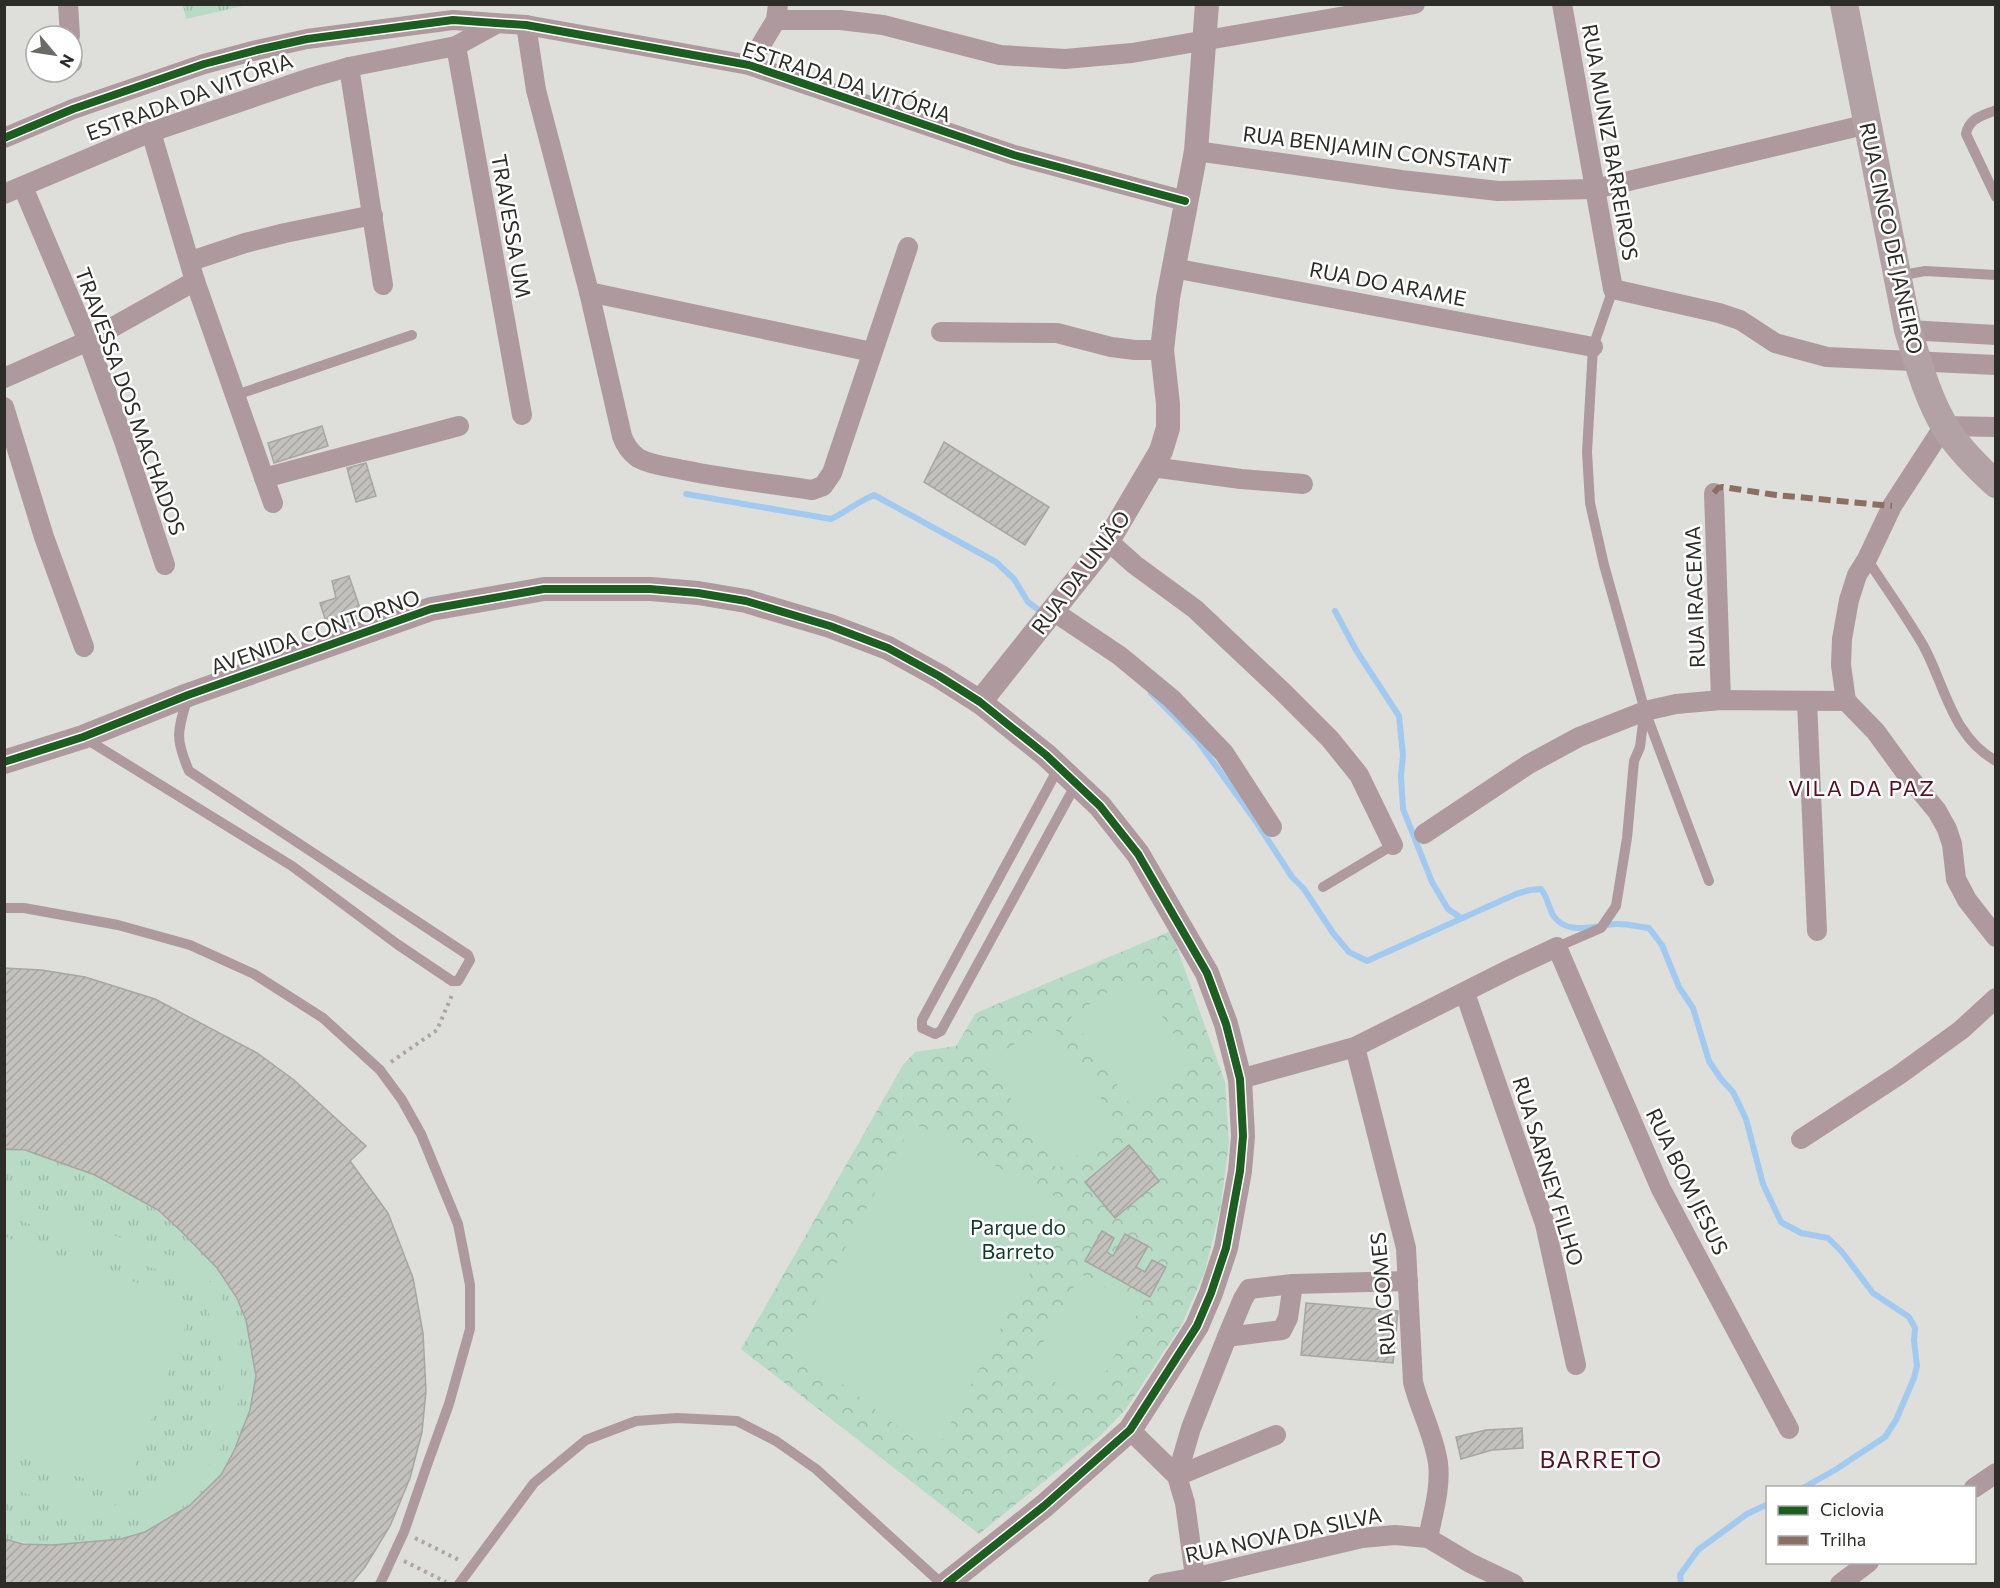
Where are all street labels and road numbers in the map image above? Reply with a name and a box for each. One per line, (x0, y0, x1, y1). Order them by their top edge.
street label: RUA MUNIZ BARREIROS (1578, 22, 1644, 262)
street label: ESTRADA DA VITÓRIA (740, 35, 954, 127)
street label: ESTRADA DA VITÓRIA (82, 47, 296, 145)
street label: RUA BENJAMIN CONSTANT (1241, 120, 1513, 178)
street label: RUA CINCO DE JANEIRO (1855, 120, 1929, 356)
street label: TRAVESSA UM (487, 152, 537, 300)
street label: RUA DO ARAME (1308, 256, 1468, 310)
street label: TRAVESSA DOS MACHADOS (71, 264, 191, 538)
street label: RUA DA UNIÃO (1025, 505, 1135, 639)
street label: RUA IRACEMA (1679, 526, 1709, 668)
street label: AVENIDA CONTORNO (207, 583, 423, 679)
street label: RUA SARNEY FILHO (1508, 1073, 1590, 1269)
street label: RUA BOM JESUS (1642, 1104, 1734, 1258)
street label: RUA GOMES (1364, 1231, 1400, 1357)
street label: RUA NOVA DA SILVA (1183, 1501, 1383, 1567)

